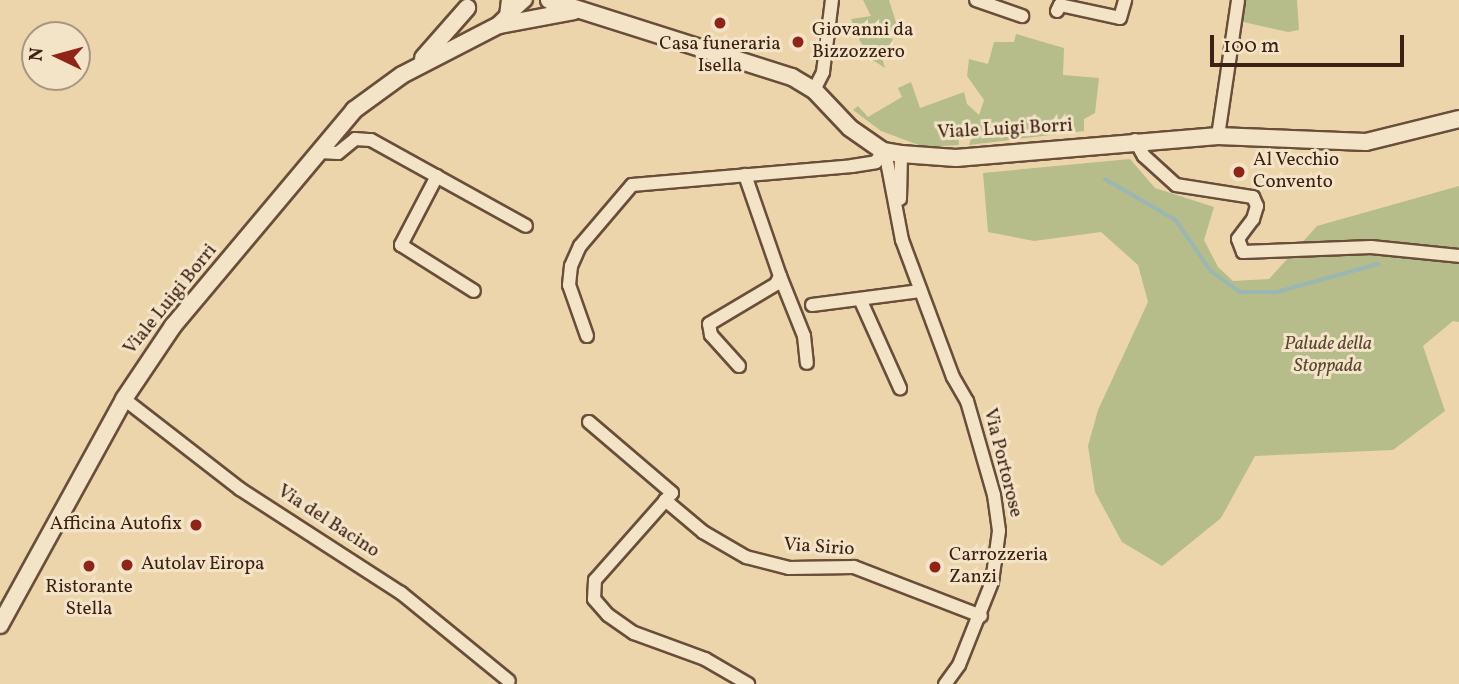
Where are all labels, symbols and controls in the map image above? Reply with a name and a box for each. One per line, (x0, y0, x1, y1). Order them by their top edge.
marker: Casa funeraria Isella (712, 15, 728, 31)
place label: Giovanni da Bizzozzero (812, 20, 913, 64)
north arrow (21, 21, 91, 91)
scale bar (1214, 21, 1408, 65)
text: 100 m (1223, 32, 1280, 61)
place label: Casa funeraria Isella (659, 34, 781, 78)
marker: Giovanni da Bizzozzero (790, 34, 806, 50)
text: N (24, 46, 51, 62)
street label: Viale Luigi Borri (937, 115, 1073, 145)
place label: Al Vecchio Convento (1253, 150, 1340, 194)
marker: Al Vecchio Convento (1231, 164, 1247, 180)
street label: Viale Luigi Borri (119, 240, 223, 360)
park label: Palude della Stoppada (1284, 334, 1372, 378)
street label: Via Portorose (977, 406, 1027, 520)
street label: Via del Bacino (273, 481, 383, 563)
place label: Afficina Autofix (50, 514, 182, 536)
marker: Afficina Autofix (188, 517, 204, 533)
street label: Via Sirio (783, 534, 855, 562)
place label: Carrozzeria Zanzi (949, 545, 1048, 589)
place label: Autolav Eiropa (141, 554, 265, 576)
marker: Autolav Eiropa (119, 557, 135, 573)
marker: Ristorante Stella (81, 558, 97, 574)
marker: Carrozzeria Zanzi (927, 559, 943, 575)
place label: Ristorante Stella (45, 577, 133, 621)

